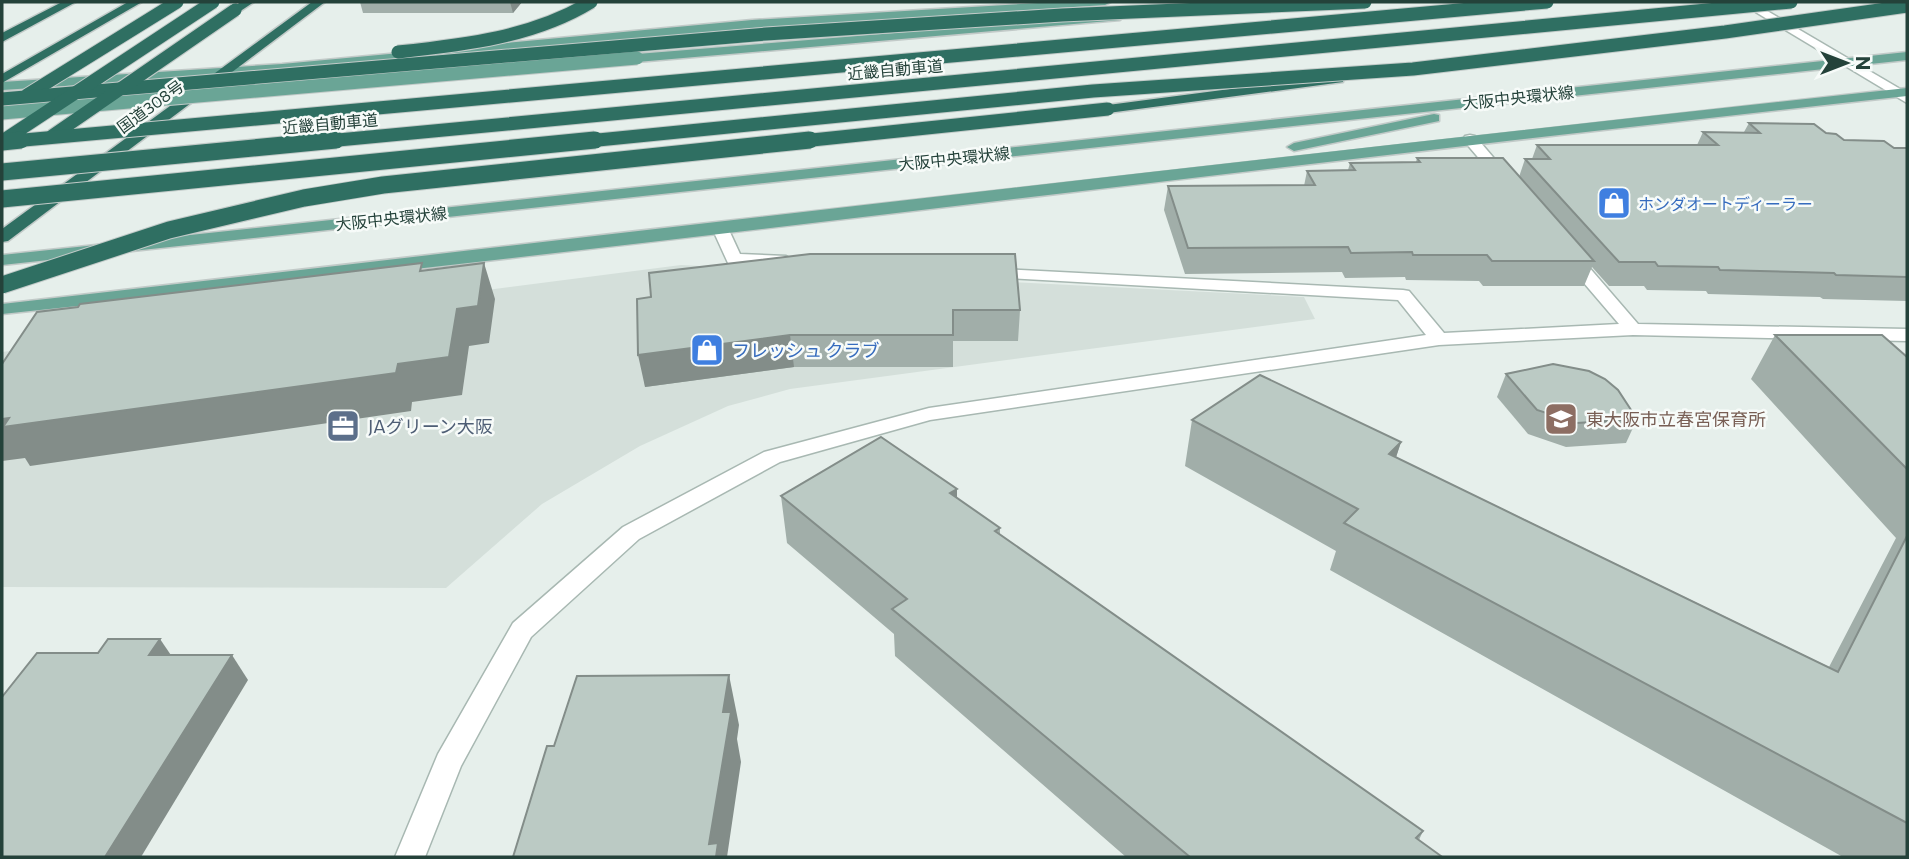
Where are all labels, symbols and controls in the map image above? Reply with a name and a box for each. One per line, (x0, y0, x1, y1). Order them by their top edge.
north arrow (1811, 28, 1881, 98)
street label: 近畿自動車道 (846, 55, 944, 83)
text: N (1852, 56, 1875, 70)
street label: 国道308号 (113, 76, 187, 136)
street label: 大阪中央環状線 (1461, 82, 1575, 112)
street label: 近畿自動車道 (281, 109, 379, 137)
street label: 大阪中央環状線 (897, 143, 1011, 173)
shop icon: ホンダオートディーラー (1595, 184, 1633, 222)
place label: ホンダオートディーラー (1638, 194, 1813, 213)
street label: 大阪中央環状線 (334, 203, 448, 233)
shop icon: フレッシュ クラブ (688, 331, 726, 369)
place label: フレッシュ クラブ (732, 339, 879, 361)
school or university icon: 東大阪市立春宮保育所 (1542, 400, 1580, 438)
office icon: JAグリーン大阪 (324, 407, 362, 445)
place label: 東大阪市立春宮保育所 (1586, 408, 1766, 430)
place label: JAグリーン大阪 (368, 415, 493, 437)

